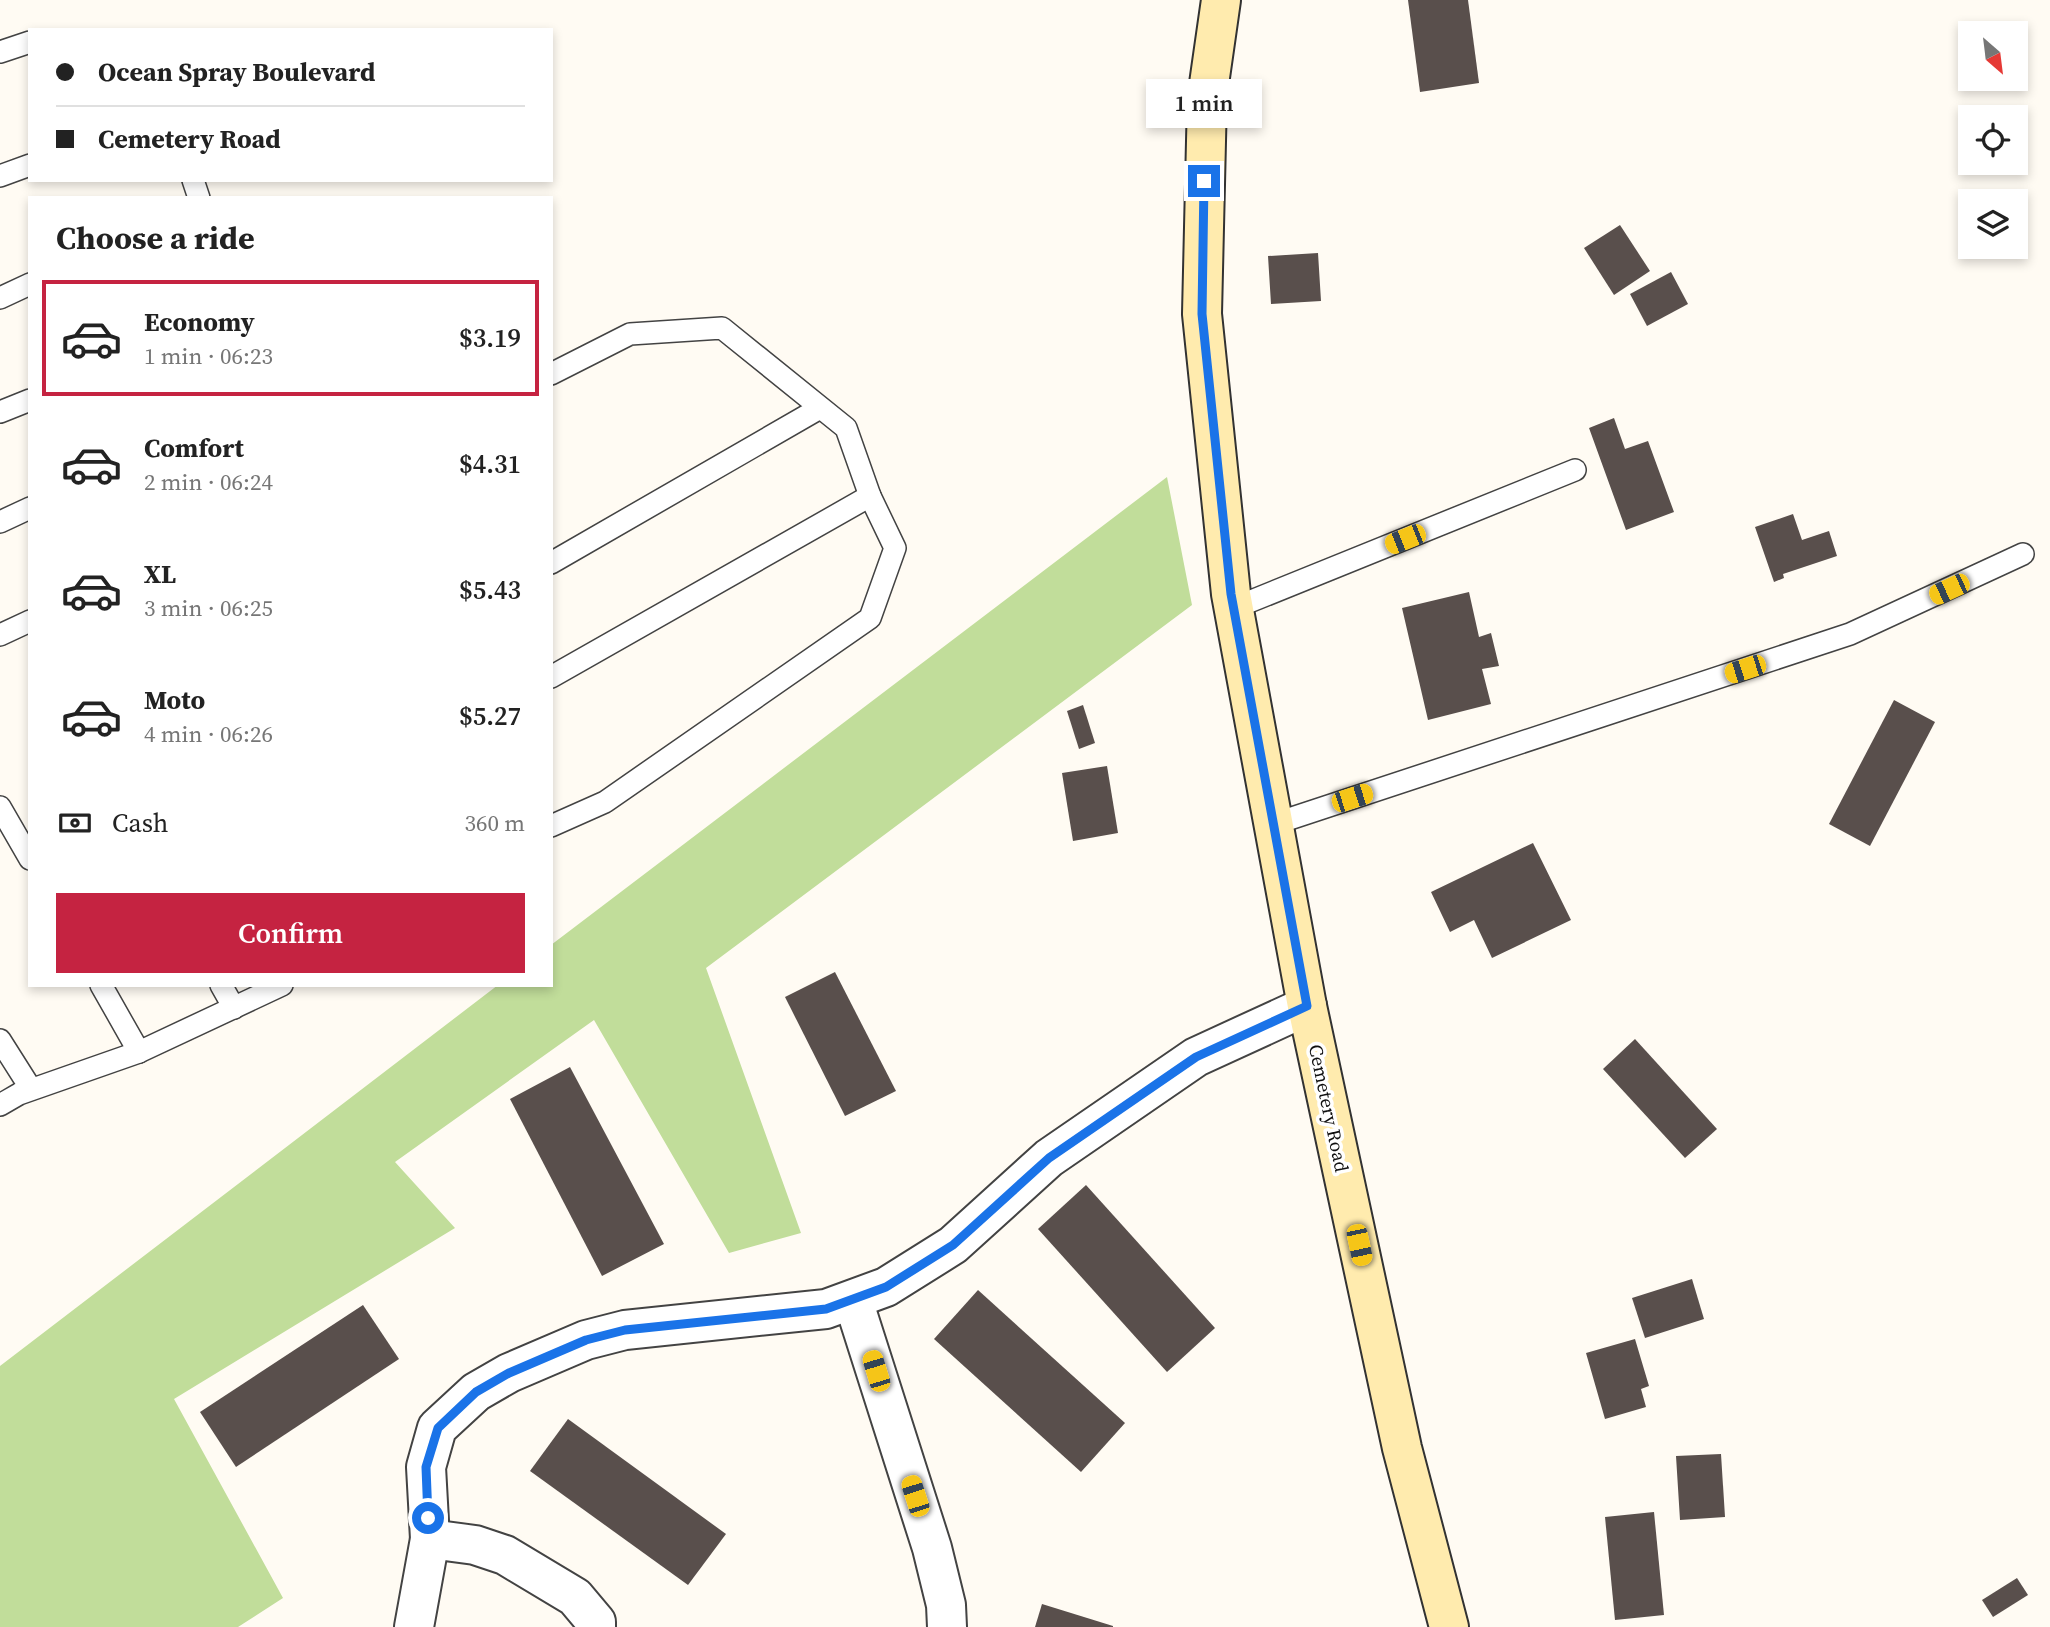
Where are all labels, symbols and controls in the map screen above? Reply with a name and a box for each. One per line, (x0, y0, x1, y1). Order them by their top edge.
north arrow (1958, 21, 2028, 91)
map controls (1958, 21, 2028, 259)
text: Ocean Spray Boulevard (98, 54, 375, 90)
callout: 1 min (1146, 80, 1262, 128)
text: 1 min (1174, 87, 1234, 119)
button: locate (1958, 105, 2028, 175)
text: Cemetery Road (98, 121, 281, 157)
route end (1188, 165, 1220, 197)
button: layers (1958, 189, 2028, 259)
text: Choose a ride (56, 216, 255, 260)
text: Economy (144, 304, 255, 340)
icon: car (60, 307, 123, 370)
text: $3.19 (459, 320, 521, 356)
text: 1 min · 06:23 (144, 340, 273, 372)
text: Comfort (144, 430, 244, 466)
icon: car (60, 433, 123, 496)
text: $4.31 (459, 446, 521, 482)
text: 2 min · 06:24 (144, 466, 273, 498)
car (1382, 521, 1429, 557)
text: XL (144, 556, 176, 592)
icon: car (60, 559, 123, 622)
car (1926, 571, 1973, 607)
text: $5.43 (459, 572, 521, 608)
text: 3 min · 06:25 (144, 592, 273, 624)
car (1722, 653, 1769, 685)
text: Moto (144, 682, 205, 718)
icon: car (60, 685, 123, 748)
text: $5.27 (459, 698, 521, 734)
text: 4 min · 06:26 (144, 718, 273, 750)
car (1329, 782, 1376, 814)
icon: cash (56, 804, 94, 842)
text: Cash (112, 805, 168, 841)
text: 360 m (464, 807, 525, 839)
button: Confirm (56, 893, 525, 973)
street label: Cemetery Road (1303, 1042, 1355, 1174)
car (1345, 1222, 1374, 1268)
car (860, 1348, 893, 1394)
car (899, 1473, 932, 1519)
route start (412, 1502, 444, 1534)

